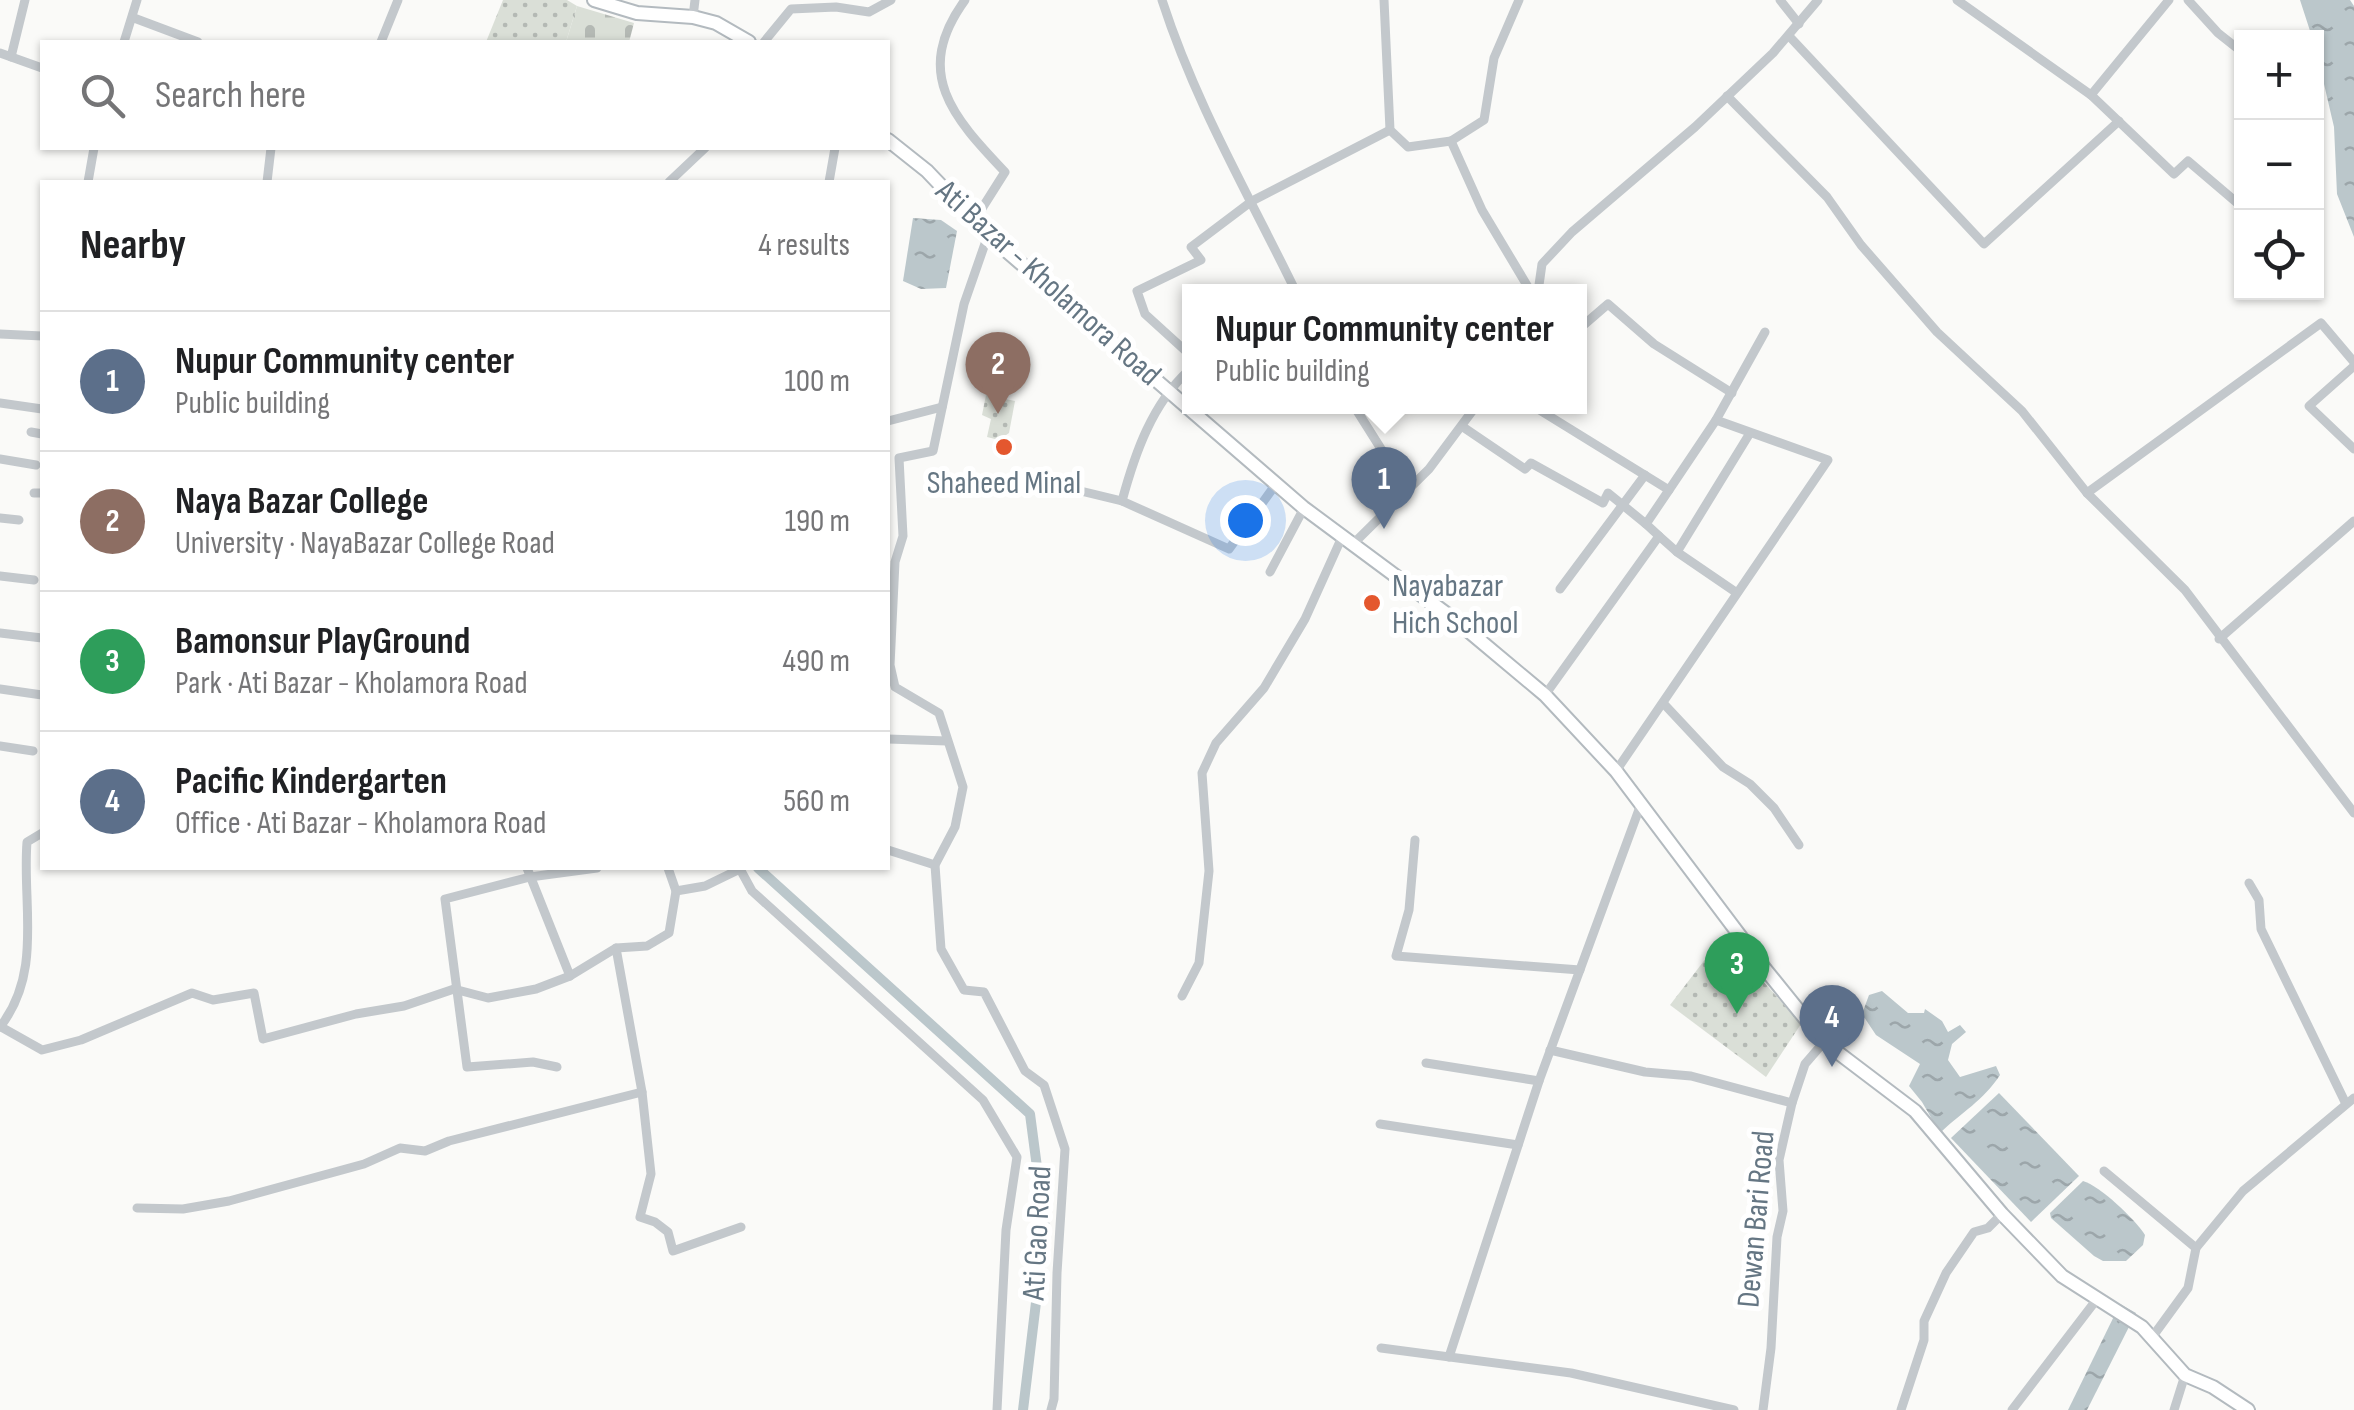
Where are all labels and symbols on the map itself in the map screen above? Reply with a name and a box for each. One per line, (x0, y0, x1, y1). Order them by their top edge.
street label: Ati Bazar - Kholamora Road (927, 171, 1168, 394)
pin: 2 (966, 332, 1030, 414)
marker: Shaheed Minal (993, 436, 1015, 458)
pin: 1 (1352, 446, 1416, 529)
place label: Shaheed Minal (927, 464, 1081, 503)
your location (1220, 495, 1271, 546)
place label: Nayabazar Hich School (1392, 567, 1519, 643)
marker: Nayabazar Hich School (1361, 592, 1383, 614)
pin: 3 (1704, 932, 1770, 1014)
pin: 4 (1800, 984, 1864, 1067)
street label: Dewan Bari Road (1729, 1129, 1784, 1309)
street label: Ati Gao Road (1014, 1165, 1060, 1302)

